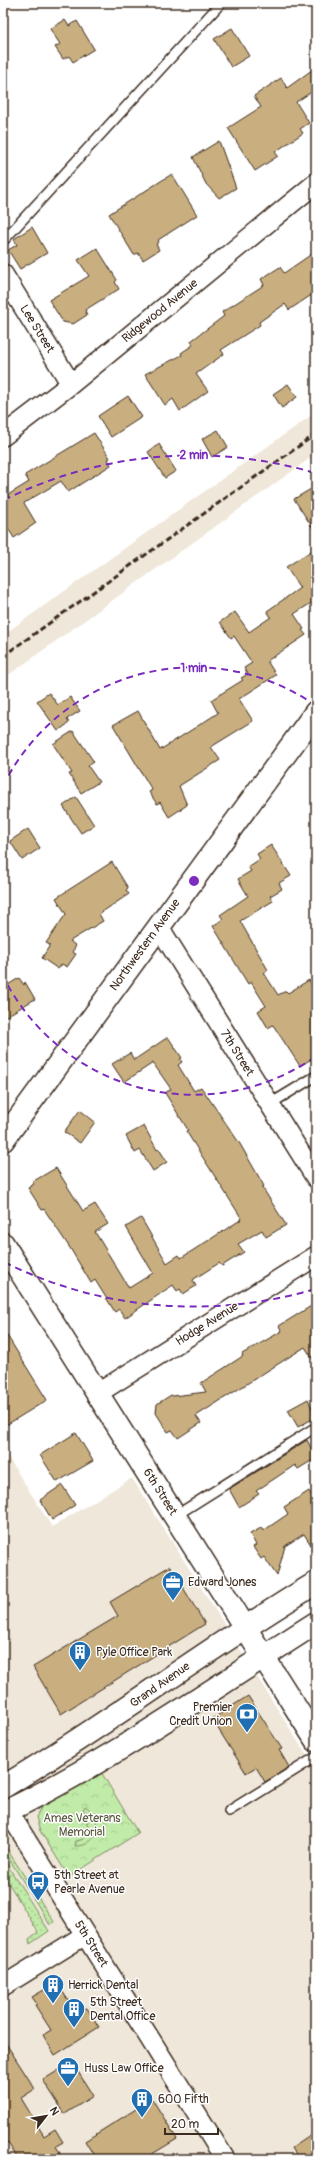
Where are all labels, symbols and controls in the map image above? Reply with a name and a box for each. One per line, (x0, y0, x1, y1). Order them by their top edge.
street label: Ridgewood Avenue (119, 276, 201, 346)
street label: Lee Street (16, 302, 58, 356)
text: 2 min (180, 448, 209, 463)
text: 1 min (181, 661, 208, 676)
centre of rings (187, 874, 201, 888)
street label: Northwestern Avenue (107, 896, 183, 994)
street label: 7th Street (217, 1027, 257, 1079)
street label: Hodge Avenue (173, 1299, 241, 1349)
street label: 6th Street (140, 1466, 180, 1518)
office icon: Edward Jones (160, 1569, 186, 1602)
place label: Edward Jones (188, 1575, 257, 1590)
building icon: Pyle Office Park (67, 1639, 93, 1672)
place label: Pyle Office Park (96, 1645, 172, 1660)
street label: Grand Avenue (127, 1659, 193, 1711)
place label: Premier Credit Union (169, 1700, 233, 1729)
bank icon: Premier Credit Union (234, 1701, 260, 1734)
park label: Ames Veterans Memorial (43, 1811, 121, 1840)
place label: 5th Street at Pearle Avenue (54, 1868, 125, 1897)
bus stop icon: 5th Street at Pearle Avenue (25, 1869, 51, 1902)
street label: 5th Street (71, 1918, 111, 1970)
building icon: Herrick Dental (40, 1972, 66, 2005)
place label: Herrick Dental (68, 1978, 139, 1993)
place label: 5th Street Dental Office (90, 1995, 155, 2024)
building icon: 5th Street Dental Office (61, 1996, 87, 2029)
office icon: Huss Law Office (55, 2055, 81, 2088)
place label: Huss Law Office (84, 2061, 164, 2076)
building icon: 600 Fifth (129, 2086, 155, 2119)
place label: 600 Fifth (158, 2092, 209, 2107)
north arrow (26, 2096, 66, 2136)
text: N (47, 2105, 62, 2118)
scale bar (165, 2110, 218, 2136)
text: 20 m (171, 2117, 200, 2132)

